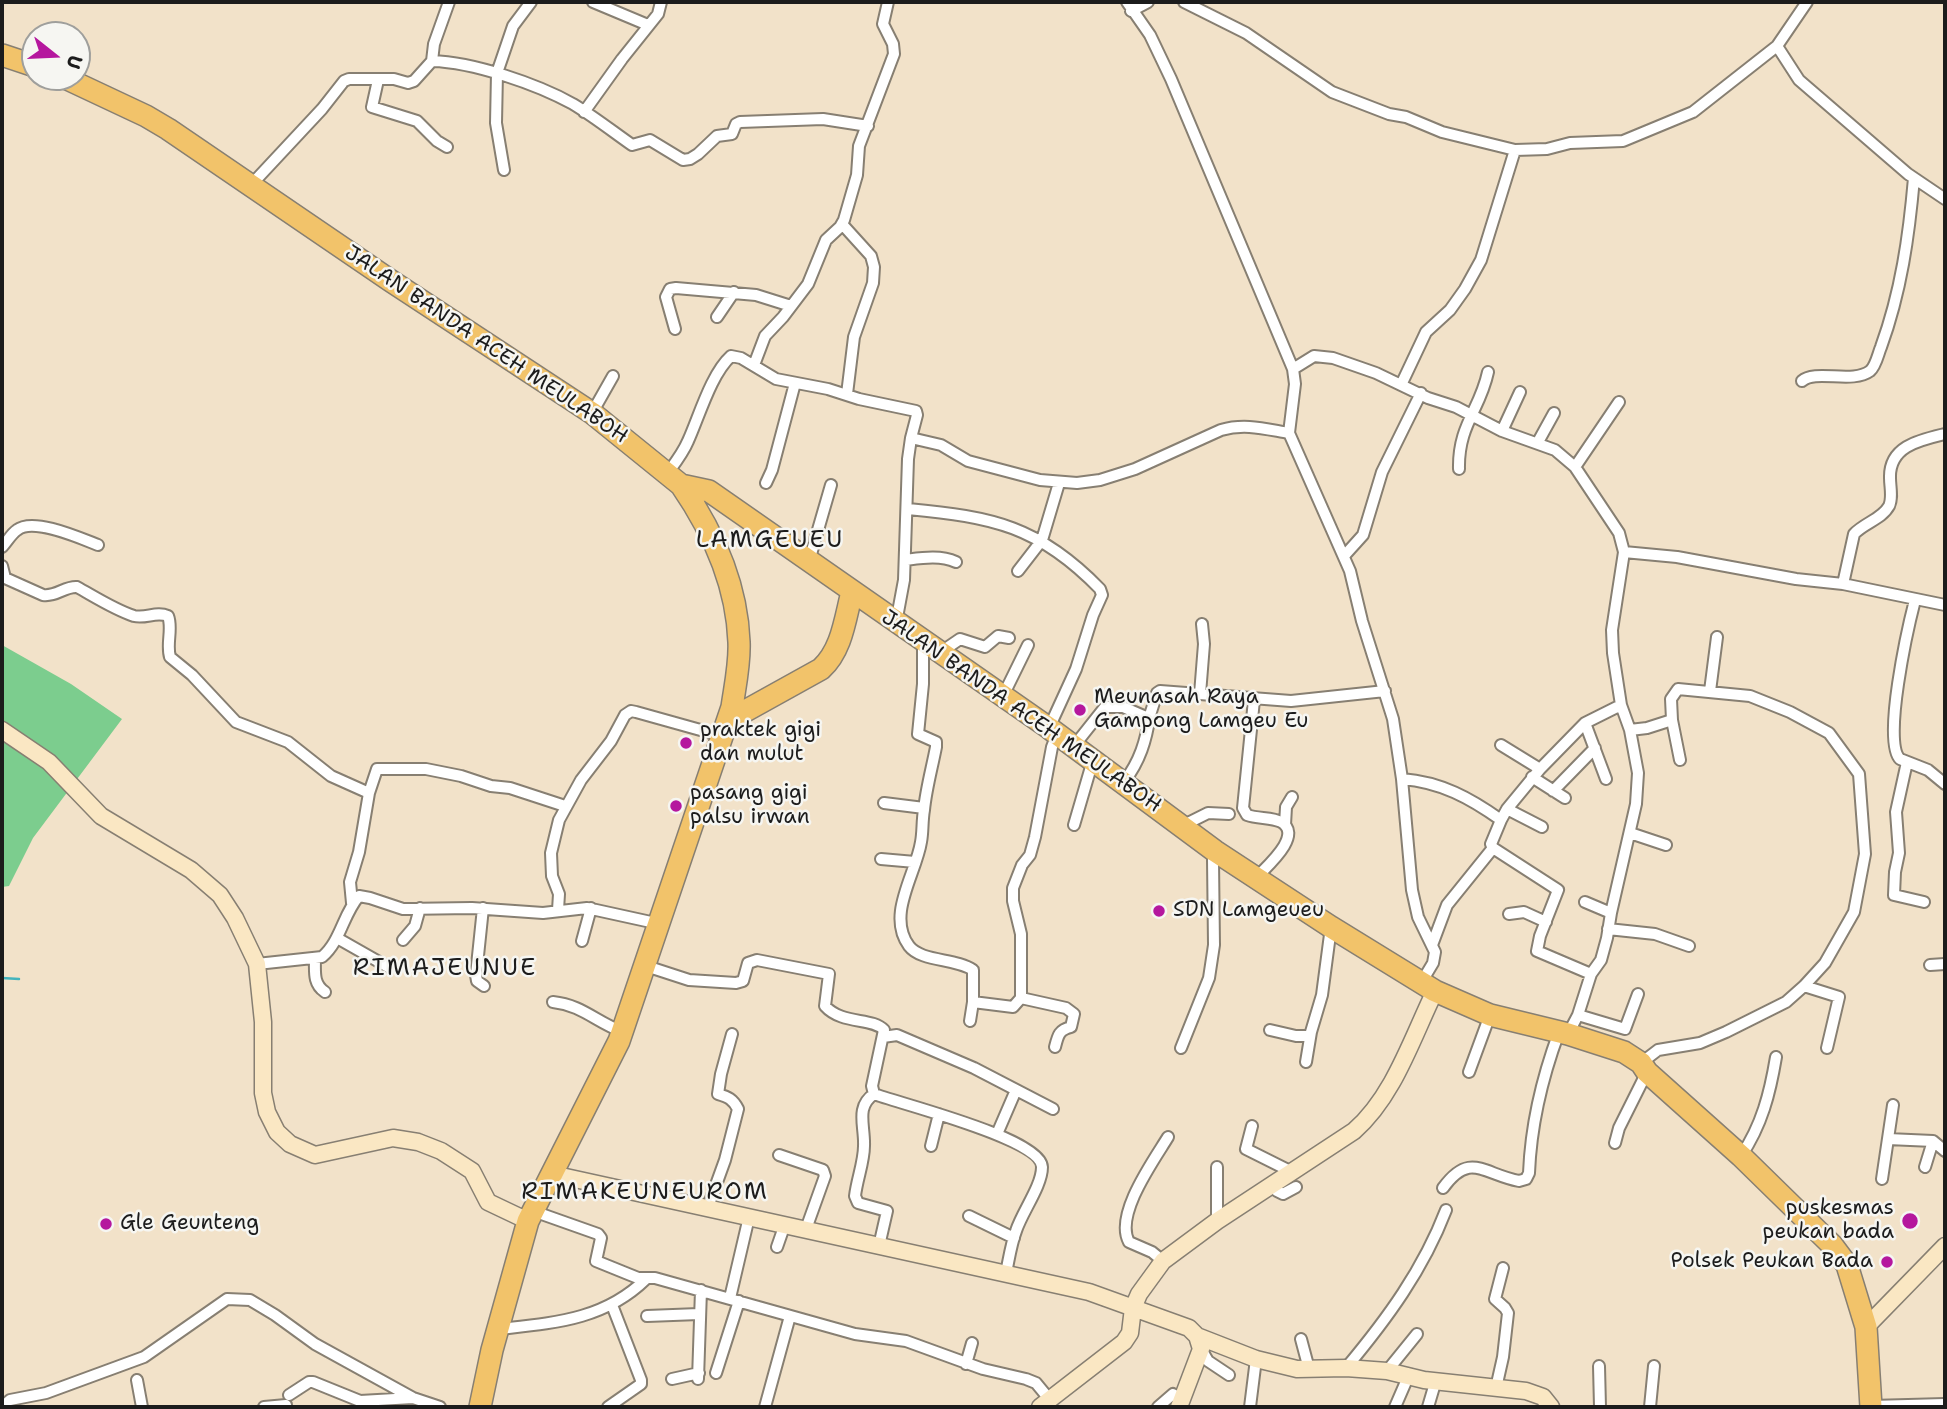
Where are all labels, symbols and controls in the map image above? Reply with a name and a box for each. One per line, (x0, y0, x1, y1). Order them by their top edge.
north arrow (21, 21, 91, 91)
text: U (61, 52, 88, 72)
street label: JALAN BANDA ACEH MEULABOH (340, 241, 632, 449)
district label: LAMGEUEU (697, 527, 843, 555)
street label: JALAN BANDA ACEH MEULABOH (876, 605, 1166, 819)
place label: Meunasah Raya Gampong Lamgeu Eu (1094, 685, 1308, 735)
marker: Meunasah Raya Gampong Lamgeu Eu (1072, 702, 1088, 718)
place label: praktek gigi dan mulut (700, 718, 821, 768)
marker: praktek gigi dan mulut (678, 735, 694, 751)
place label: pasang gigi palsu irwan (690, 781, 810, 831)
marker: pasang gigi palsu irwan (668, 798, 684, 814)
place label: SDN Lamgeueu (1173, 898, 1324, 924)
marker: SDN Lamgeueu (1151, 903, 1167, 919)
district label: RIMAJEUNUE (354, 955, 536, 983)
district label: RIMAKEUNEUROM (523, 1179, 767, 1207)
place label: puskesmas peukan bada (1763, 1196, 1894, 1246)
place label: Gle Geunteng (120, 1211, 259, 1237)
marker: puskesmas peukan bada (1900, 1211, 1920, 1231)
marker: Gle Geunteng (98, 1216, 114, 1232)
place label: Polsek Peukan Bada (1671, 1249, 1873, 1275)
marker: Polsek Peukan Bada (1879, 1254, 1895, 1270)

